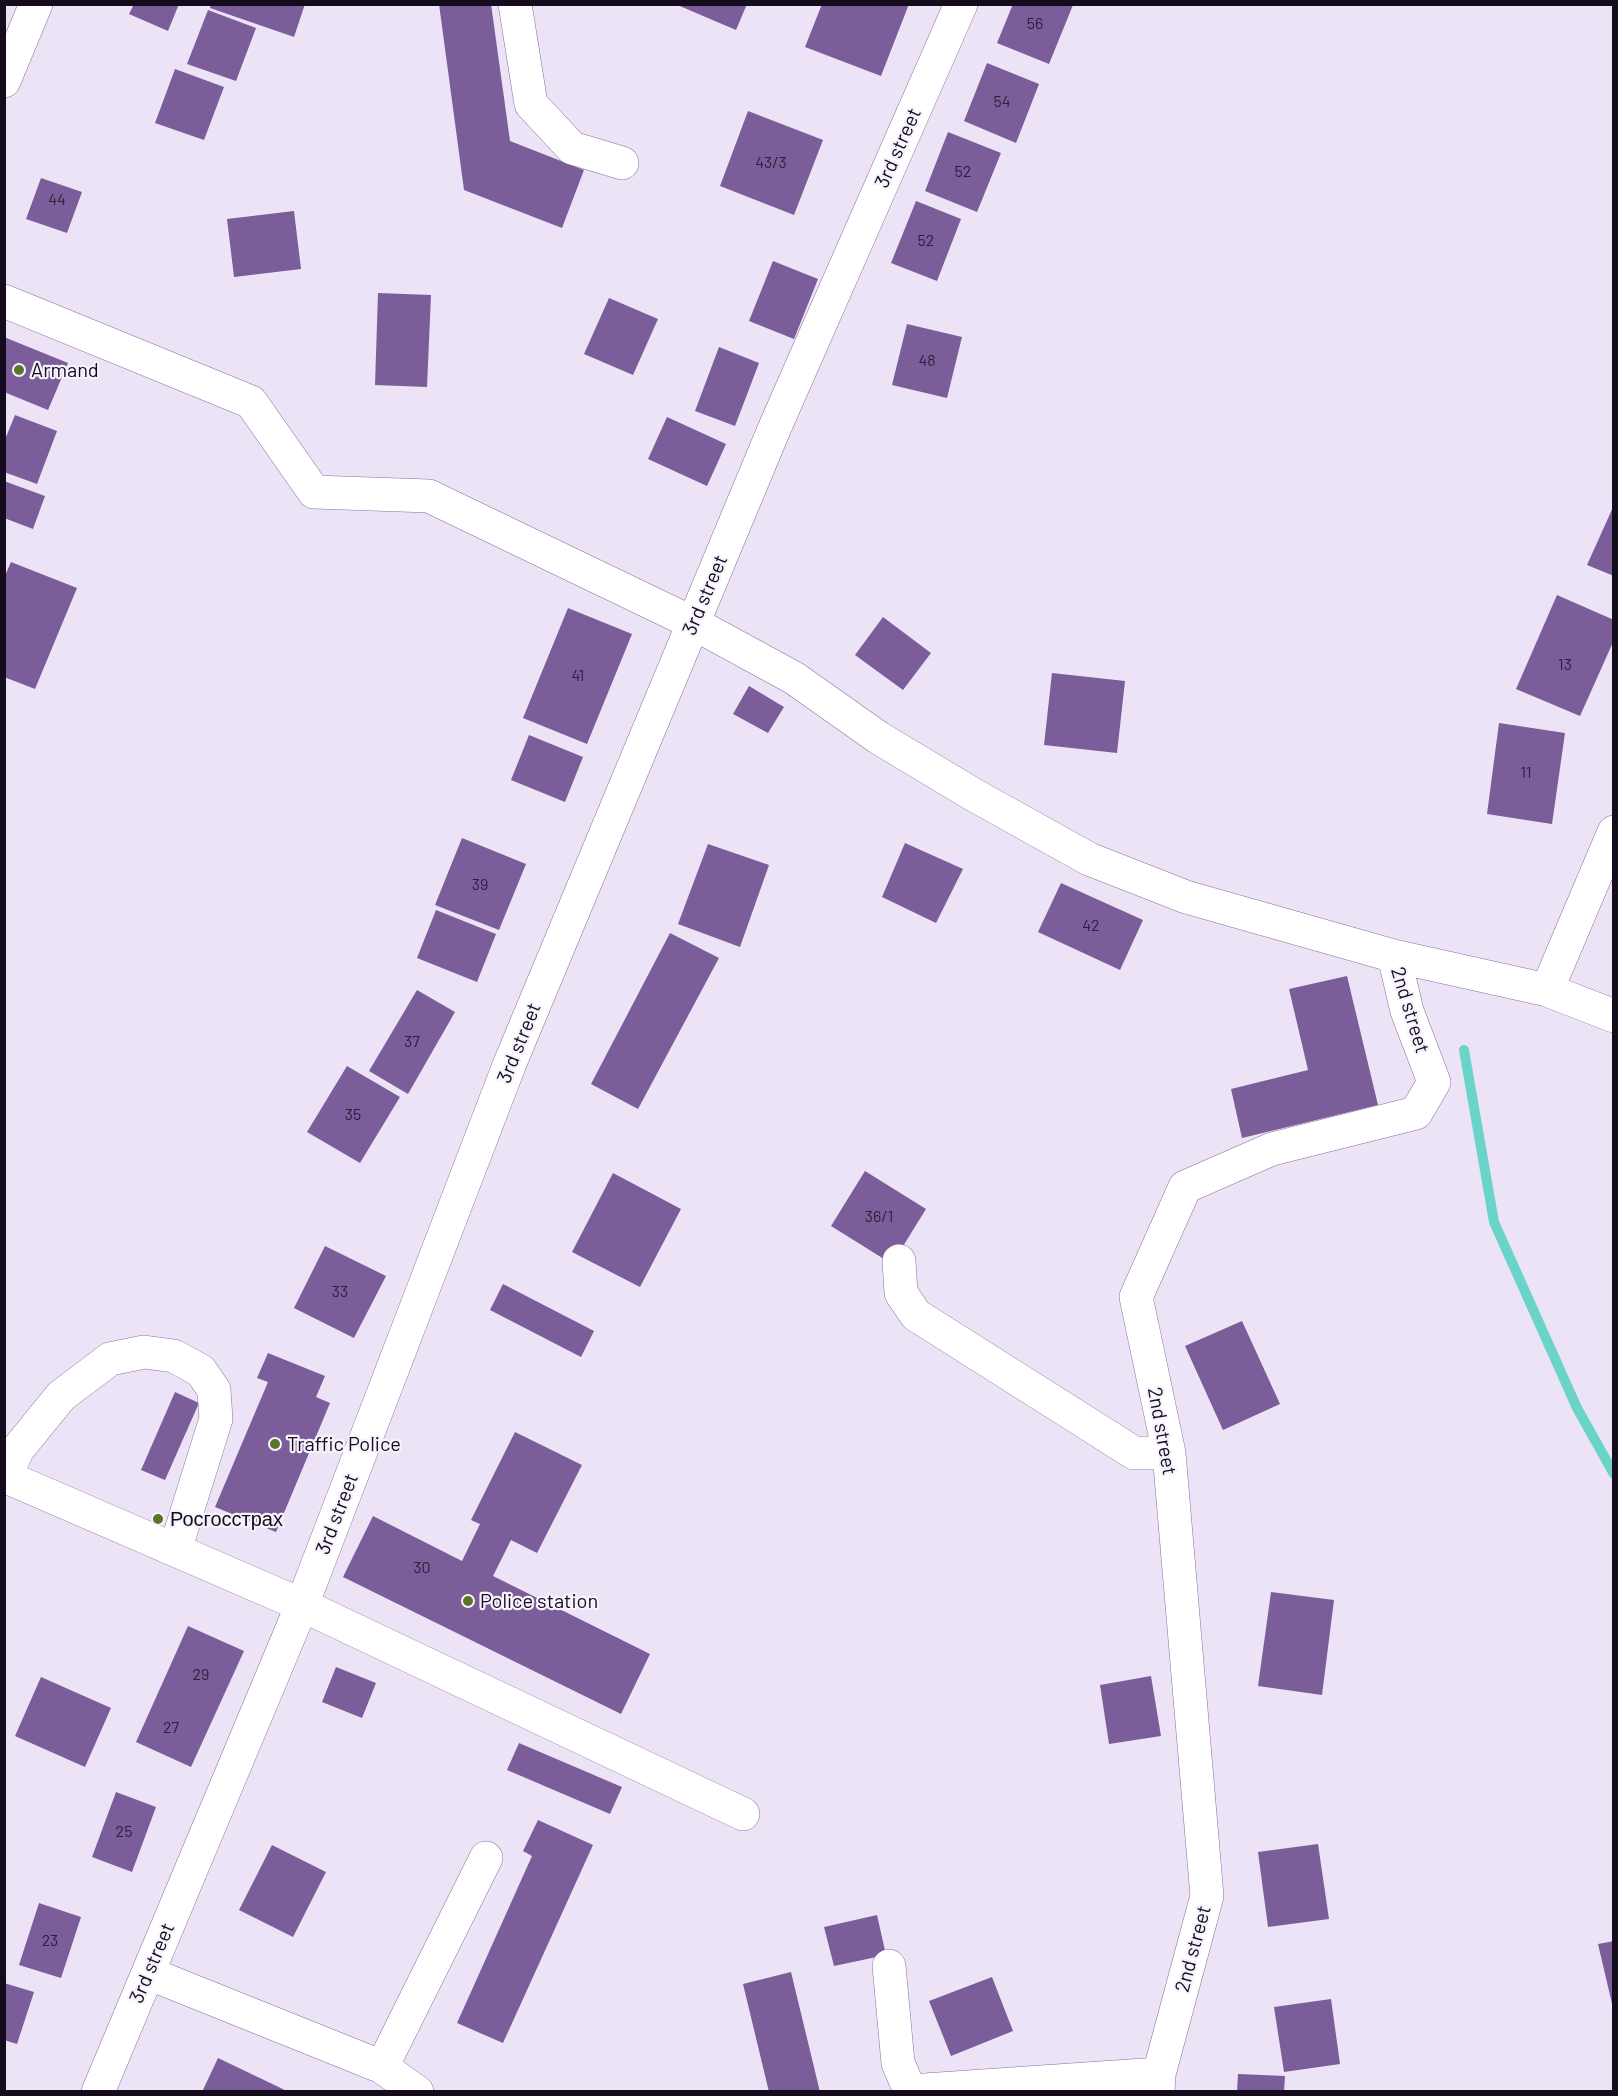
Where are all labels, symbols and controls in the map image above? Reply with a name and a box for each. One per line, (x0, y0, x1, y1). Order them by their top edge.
house number: 56 (1027, 14, 1043, 34)
house number: 54 (993, 92, 1011, 112)
street label: 3rd street (870, 104, 926, 192)
house number: 43/3 (755, 153, 787, 173)
house number: 52 (955, 162, 971, 182)
house number: 44 (48, 190, 66, 210)
house number: 52 (918, 231, 934, 251)
house number: 48 (918, 351, 936, 371)
place label: Armand (31, 358, 99, 382)
marker: Armand (12, 363, 26, 377)
street label: 3rd street (677, 551, 733, 639)
house number: 13 (1558, 655, 1572, 675)
house number: 41 (572, 666, 584, 686)
house number: 11 (1520, 763, 1532, 783)
house number: 39 (472, 875, 488, 895)
house number: 42 (1082, 916, 1100, 936)
street label: 2nd street (1386, 964, 1434, 1056)
street label: 3rd street (492, 999, 546, 1087)
house number: 37 (404, 1032, 420, 1052)
house number: 35 (345, 1105, 361, 1125)
house number: 36/1 (865, 1207, 893, 1227)
house number: 33 (332, 1282, 348, 1302)
street label: 2nd street (1142, 1385, 1182, 1477)
place label: Traffic Police (287, 1432, 401, 1456)
marker: Traffic Police (268, 1437, 282, 1451)
street label: 3rd street (311, 1470, 363, 1558)
place label: Росгосстрах (170, 1507, 283, 1531)
marker: Росгосстрах (151, 1512, 165, 1526)
house number: 30 (413, 1558, 431, 1578)
place label: Police station (480, 1589, 598, 1613)
marker: Police station (461, 1594, 475, 1608)
house number: 29 (193, 1665, 209, 1685)
house number: 27 (163, 1718, 179, 1738)
house number: 25 (116, 1822, 132, 1842)
street label: 2nd street (1170, 1903, 1216, 1995)
street label: 3rd street (124, 1919, 180, 2007)
house number: 23 (42, 1931, 58, 1951)

